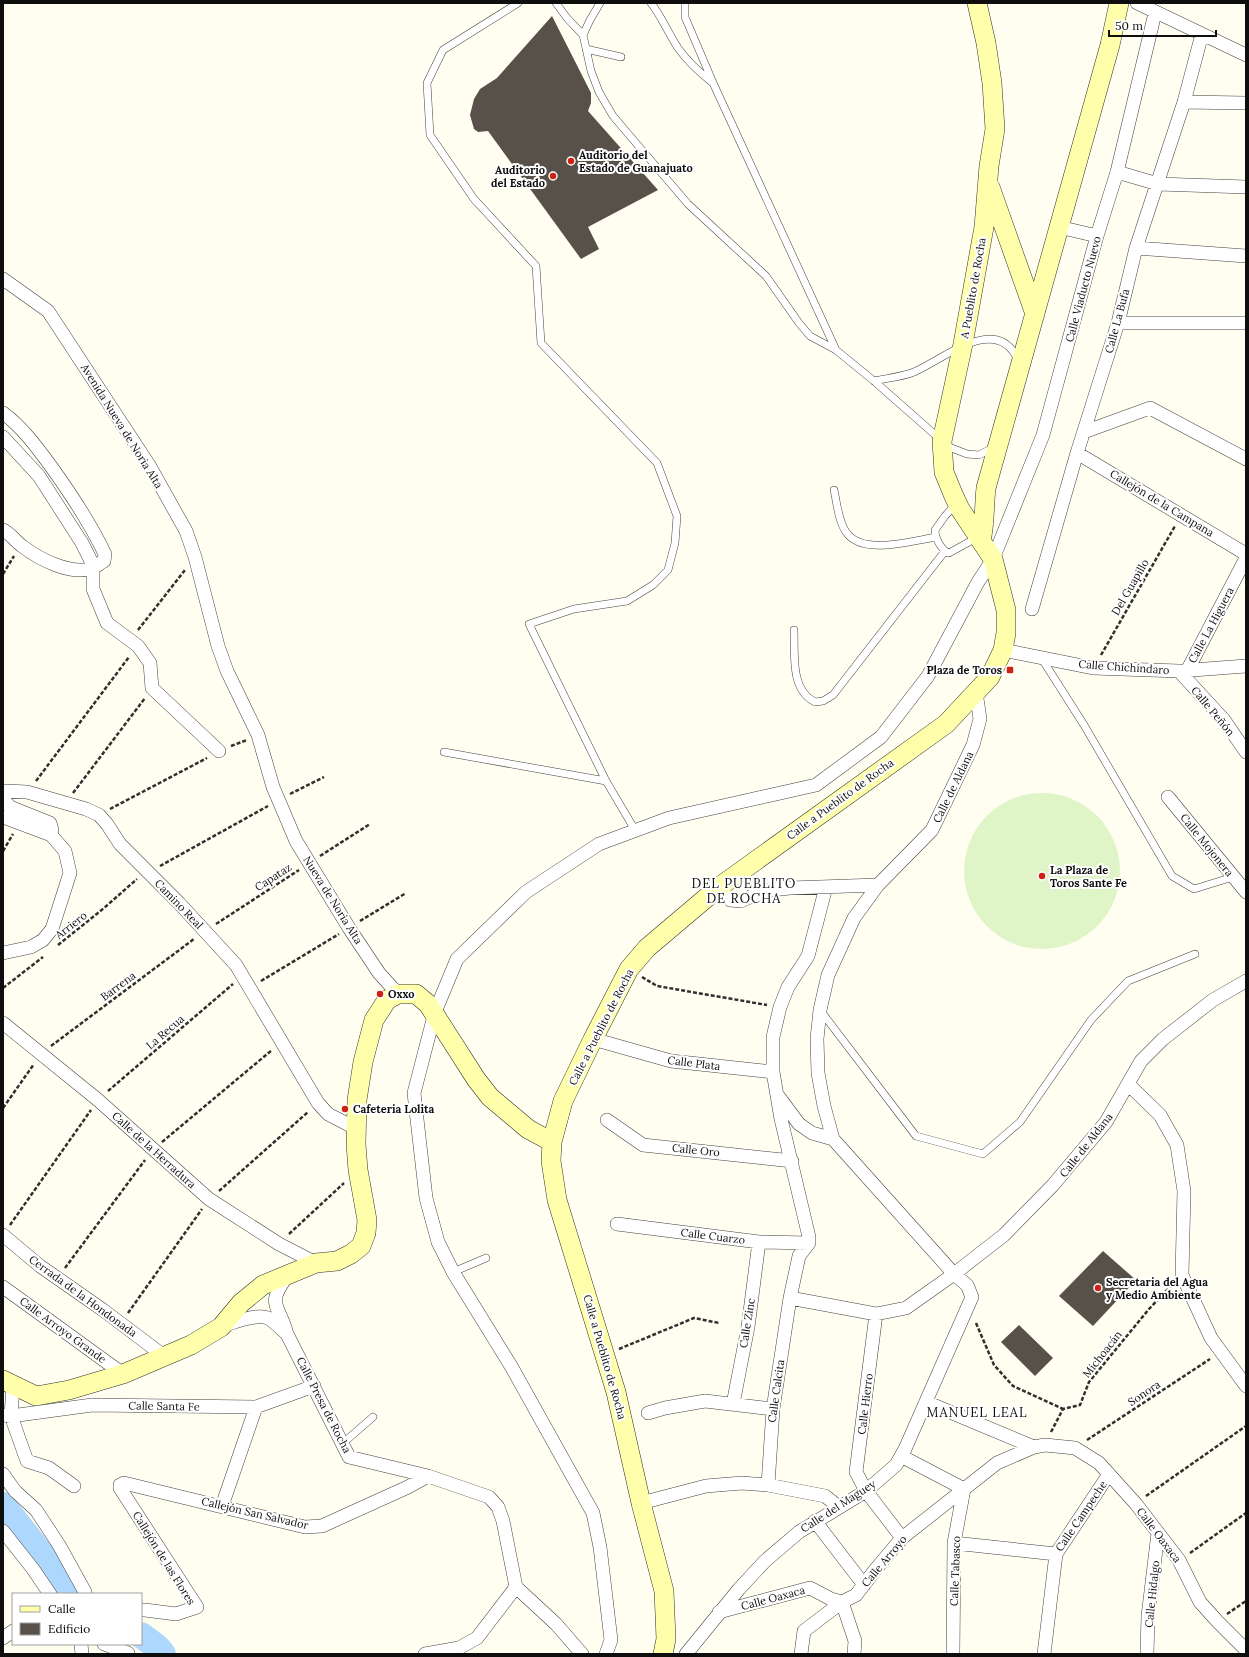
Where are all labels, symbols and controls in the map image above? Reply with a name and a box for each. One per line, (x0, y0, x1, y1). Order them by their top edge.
scale bar (1109, 12, 1216, 38)
text: 50 m (1115, 18, 1143, 33)
place label: Auditorio del Estado de Guanajuato (579, 148, 693, 175)
marker: Auditorio del Estado de Guanajuato (566, 156, 576, 166)
place label: Auditorio del Estado (491, 163, 545, 190)
marker: Auditorio del Estado (548, 171, 558, 181)
street label: Calle Viaducto Nuevo (1062, 234, 1104, 344)
street label: A Pueblito de Rocha (957, 236, 989, 340)
street label: Calle La Bufa (1102, 287, 1132, 355)
street label: Avenida Nueva de Noria Alta (77, 360, 166, 491)
street label: Callejón de la Campana (1107, 466, 1217, 540)
street label: Del Guapillo (1108, 556, 1152, 618)
street label: Calle La Higuera (1185, 584, 1237, 665)
street label: Calle Chichíndaro (1078, 657, 1170, 677)
place label: Plaza de Toros (927, 663, 1002, 677)
marker: Plaza de Toros (1005, 665, 1015, 675)
street label: Calle Peñón (1188, 683, 1238, 739)
street label: Calle de Aldana (930, 749, 977, 825)
street label: Calle a Pueblito de Rocha (784, 755, 897, 843)
street label: Calle Mojonera (1177, 811, 1237, 880)
street label: Nueva de Noria Alta (300, 853, 366, 947)
street label: Capataz (252, 860, 294, 894)
place label: La Plaza de Toros Sante Fe (1050, 863, 1127, 890)
marker: La Plaza de Toros Sante Fe (1037, 871, 1047, 881)
district label: DEL PUEBLITO DE ROCHA (692, 875, 796, 907)
street label: Camino Real (152, 876, 206, 932)
street label: Arriero (51, 908, 90, 942)
street label: Calle a Pueblito de Rocha (565, 966, 637, 1088)
street label: Barrena (98, 968, 139, 1004)
place label: Oxxo (388, 987, 415, 1001)
marker: Oxxo (375, 989, 385, 999)
street label: La Recua (143, 1011, 187, 1052)
street label: Calle Plata (667, 1053, 722, 1073)
place label: Cafeteria Lolita (353, 1102, 435, 1116)
marker: Cafeteria Lolita (340, 1104, 350, 1114)
street label: Calle de la Herradura (109, 1109, 199, 1192)
street label: Calle de Aldana (1056, 1110, 1116, 1180)
street label: Calle Oro (671, 1141, 721, 1159)
street label: Calle Cuarzo (680, 1225, 746, 1247)
street label: Cerrada de la Hondonada (26, 1252, 140, 1340)
place label: Secretaria del Agua y Medio Ambiente (1106, 1275, 1208, 1302)
marker: Secretaria del Agua y Medio Ambiente (1093, 1283, 1103, 1293)
street label: Calle a Pueblito de Rocha (580, 1293, 630, 1421)
street label: Calle Arroyo Grande (17, 1294, 109, 1366)
street label: Calle Zinc (736, 1297, 758, 1349)
street label: Michoacán (1079, 1327, 1125, 1380)
street label: Calle Presa de Rocha (294, 1355, 354, 1456)
street label: Calle Calcita (765, 1358, 787, 1423)
street label: Calle Hierro (854, 1373, 876, 1435)
street label: Sonora (1125, 1377, 1163, 1409)
street label: Calle Santa Fe (128, 1398, 200, 1414)
district label: MANUEL LEAL (926, 1404, 1028, 1421)
street label: Calle del Maguey (798, 1476, 878, 1536)
street label: Calle Campeche (1052, 1478, 1110, 1554)
street label: Callejón San Salvador (200, 1494, 310, 1532)
street label: Calle Oaxaca (1134, 1505, 1185, 1566)
street label: Callejón de las Flores (130, 1509, 198, 1607)
street label: Calle Arroyo (858, 1532, 910, 1590)
street label: Calle Tabasco (947, 1536, 963, 1606)
street label: Calle Hidalgo (1142, 1560, 1162, 1628)
street label: Calle Oaxaca (739, 1583, 807, 1613)
legend (12, 1593, 142, 1645)
text: Calle (48, 1601, 76, 1616)
text: Edificio (48, 1621, 90, 1636)

